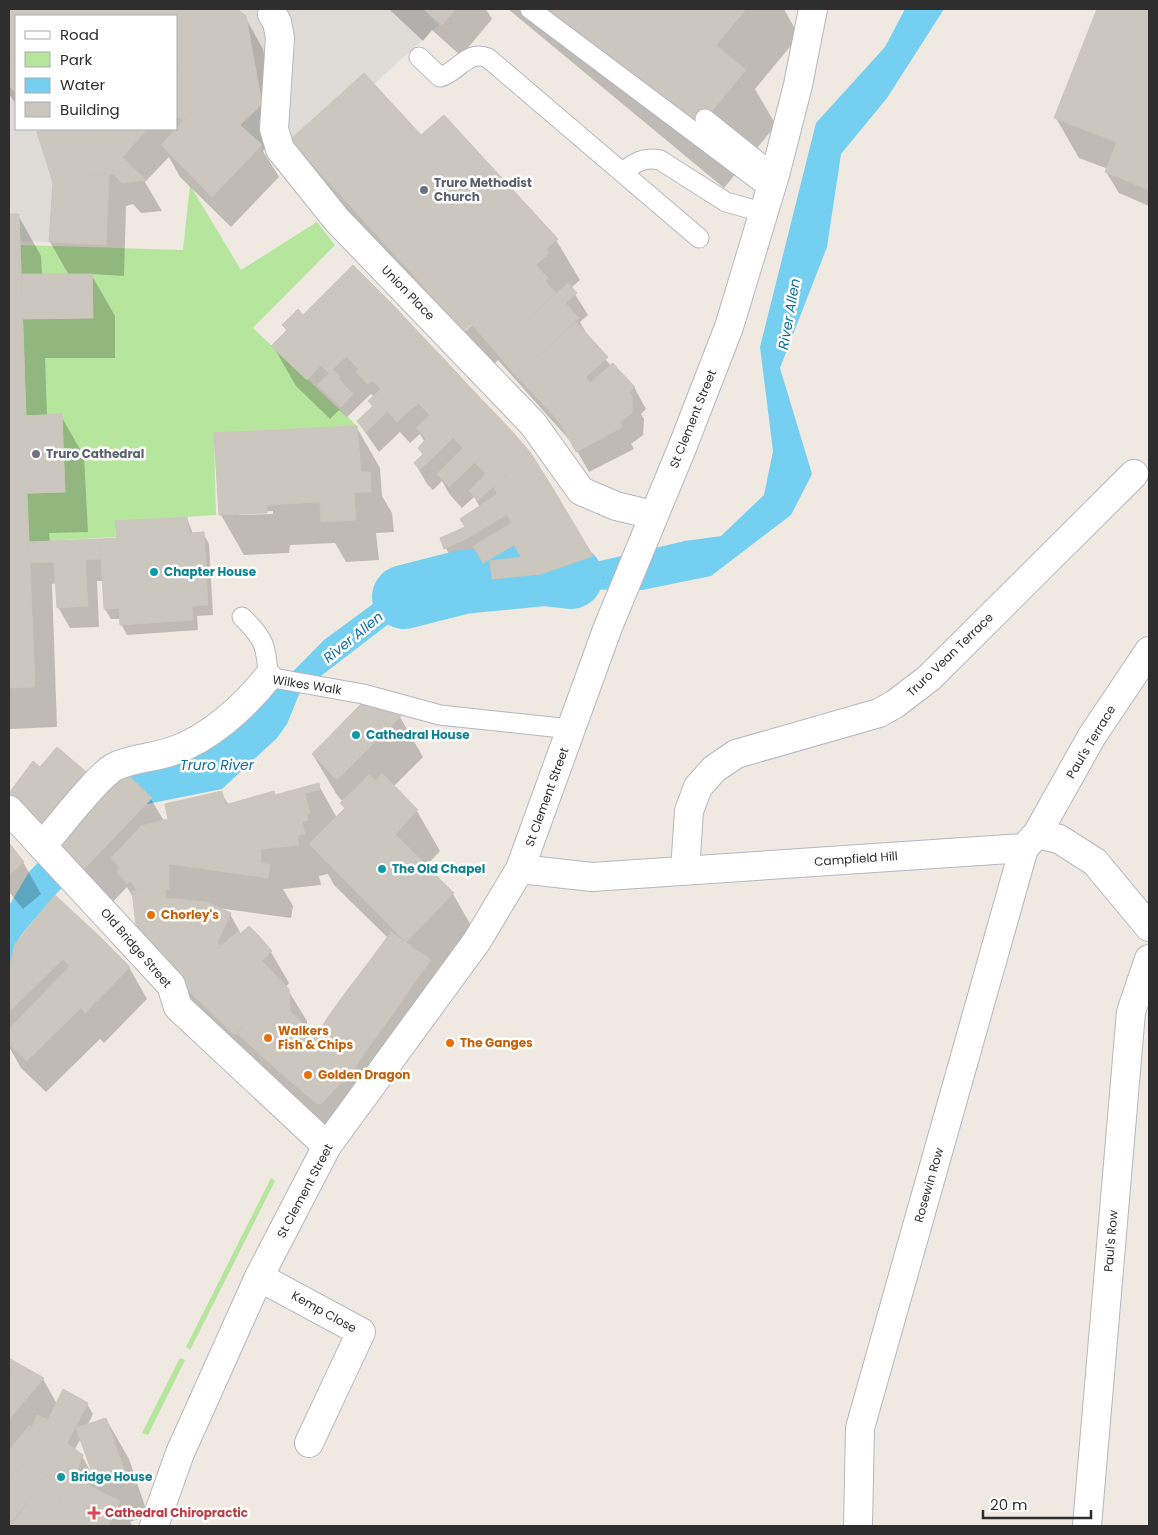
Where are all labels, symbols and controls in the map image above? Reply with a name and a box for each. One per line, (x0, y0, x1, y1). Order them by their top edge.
legend (15, 15, 178, 130)
text: Road (60, 24, 99, 45)
text: Park (60, 49, 92, 70)
text: Water (60, 74, 106, 95)
text: Building (60, 99, 120, 120)
place label: Truro Methodist Church (434, 174, 532, 205)
marker: Truro Methodist Church (418, 184, 430, 196)
street label: Union Place (378, 262, 439, 324)
water label: River Allen (773, 277, 805, 351)
street label: St Clement Street (665, 367, 720, 470)
place label: Truro Cathedral (46, 445, 144, 462)
marker: Truro Cathedral (30, 448, 42, 460)
place label: Chapter House (164, 563, 257, 580)
marker: Chapter House (148, 566, 160, 578)
water label: River Allen (319, 607, 387, 667)
street label: Truro Vean Terrace (903, 609, 997, 700)
street label: Wilkes Walk (271, 671, 344, 698)
street label: Paul's Terrace (1062, 702, 1119, 782)
place label: Cathedral House (366, 726, 470, 743)
marker: Cathedral House (350, 729, 362, 741)
street label: St Clement Street (521, 745, 572, 849)
water label: Truro River (180, 755, 255, 775)
street label: Campfield Hill (814, 847, 898, 870)
place label: The Old Chapel (392, 860, 485, 877)
marker: The Old Chapel (376, 863, 388, 875)
street label: Old Bridge Street (97, 904, 176, 991)
place label: Chorley's (161, 906, 219, 923)
marker: Chorley's (145, 909, 157, 921)
place label: Walkers Fish & Chips (278, 1022, 353, 1053)
marker: Walkers Fish & Chips (262, 1032, 274, 1044)
place label: The Ganges (460, 1034, 533, 1051)
marker: The Ganges (444, 1037, 456, 1049)
place label: Golden Dragon (318, 1066, 410, 1083)
marker: Golden Dragon (302, 1069, 314, 1081)
street label: St Clement Street (273, 1141, 337, 1241)
street label: Rosewin Row (910, 1145, 947, 1224)
street label: Paul's Row (1099, 1209, 1122, 1273)
street label: Kemp Close (289, 1287, 360, 1336)
place label: Bridge House (71, 1468, 153, 1485)
marker: Bridge House (55, 1471, 67, 1483)
scale bar (983, 1488, 1090, 1520)
text: 20 m (990, 1494, 1028, 1515)
place label: Cathedral Chiropractic (105, 1504, 248, 1521)
marker: Cathedral Chiropractic (87, 1506, 101, 1520)

